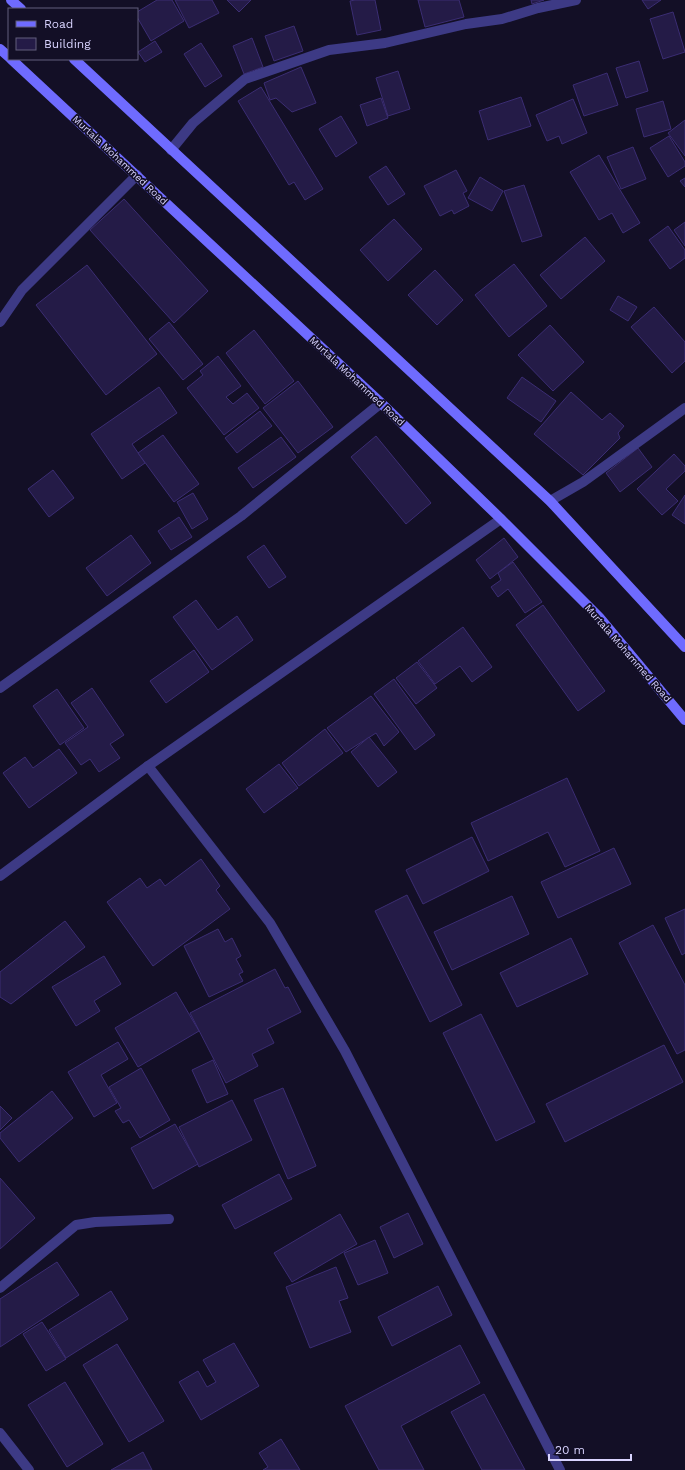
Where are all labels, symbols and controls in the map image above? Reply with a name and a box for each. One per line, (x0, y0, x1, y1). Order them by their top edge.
legend (8, 8, 138, 60)
text: Road (44, 17, 73, 31)
text: Building (44, 37, 91, 51)
street label: Murtala Mohammed Road (70, 113, 170, 207)
street label: Murtala Mohammed Road (307, 334, 407, 428)
street label: Murtala Mohammed Road (583, 602, 673, 704)
scale bar (549, 1436, 631, 1462)
text: 20 m (555, 1443, 585, 1457)

